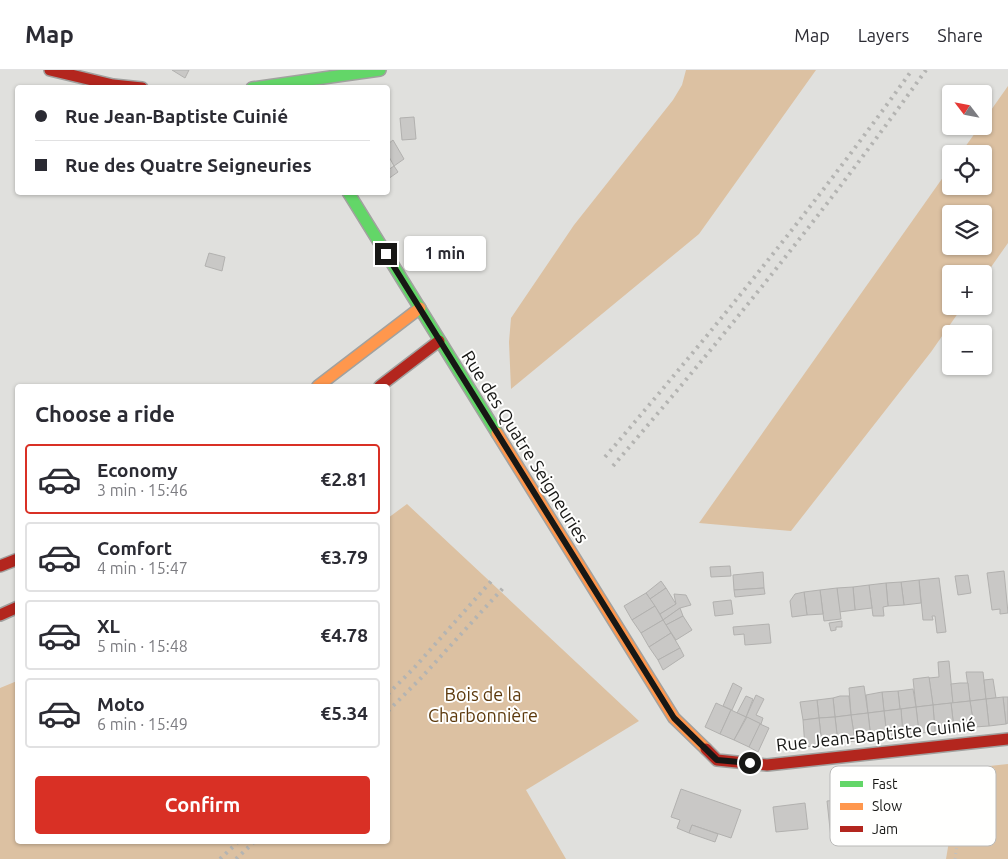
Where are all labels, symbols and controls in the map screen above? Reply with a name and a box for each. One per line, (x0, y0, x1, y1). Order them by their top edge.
text: Map (25, 21, 74, 48)
text: Map (794, 25, 830, 45)
text: Layers (858, 25, 909, 45)
text: Share (937, 25, 983, 45)
north arrow (942, 85, 992, 135)
map controls (942, 85, 992, 375)
text: Rue Jean-Baptiste Cuinié (65, 105, 288, 127)
button: locate (942, 145, 992, 195)
text: Rue des Quatre Seigneuries (65, 154, 312, 176)
button: layers (942, 205, 992, 255)
callout: 1 min (404, 236, 486, 272)
route end (375, 243, 397, 265)
text: 1 min (425, 244, 465, 262)
button: + (942, 265, 992, 315)
button: − (942, 325, 992, 375)
street label: Rue des Quatre Seigneuries (457, 347, 593, 547)
text: Choose a ride (35, 401, 175, 426)
icon: car (37, 457, 82, 502)
text: Economy (97, 459, 178, 481)
text: €2.81 (320, 468, 368, 490)
text: 3 min · 15:46 (97, 481, 188, 499)
icon: car (37, 535, 82, 580)
text: Comfort (97, 537, 172, 559)
text: €3.79 (320, 546, 368, 568)
text: 4 min · 15:47 (97, 559, 188, 577)
icon: car (37, 613, 82, 658)
text: XL (97, 615, 120, 637)
text: €4.78 (320, 624, 368, 646)
text: 5 min · 15:48 (97, 637, 188, 655)
park label: Bois de la Charbonnière (428, 684, 538, 725)
icon: car (37, 691, 82, 736)
text: Moto (97, 693, 145, 715)
text: €5.34 (320, 702, 368, 724)
street label: Rue Jean-Baptiste Cuinié (775, 714, 977, 754)
text: 6 min · 15:49 (97, 715, 188, 733)
route start (739, 752, 761, 774)
legend (830, 766, 996, 846)
button: Confirm (35, 776, 370, 834)
text: Fast (872, 776, 898, 792)
text: Slow (872, 798, 902, 814)
text: Jam (872, 821, 898, 837)

